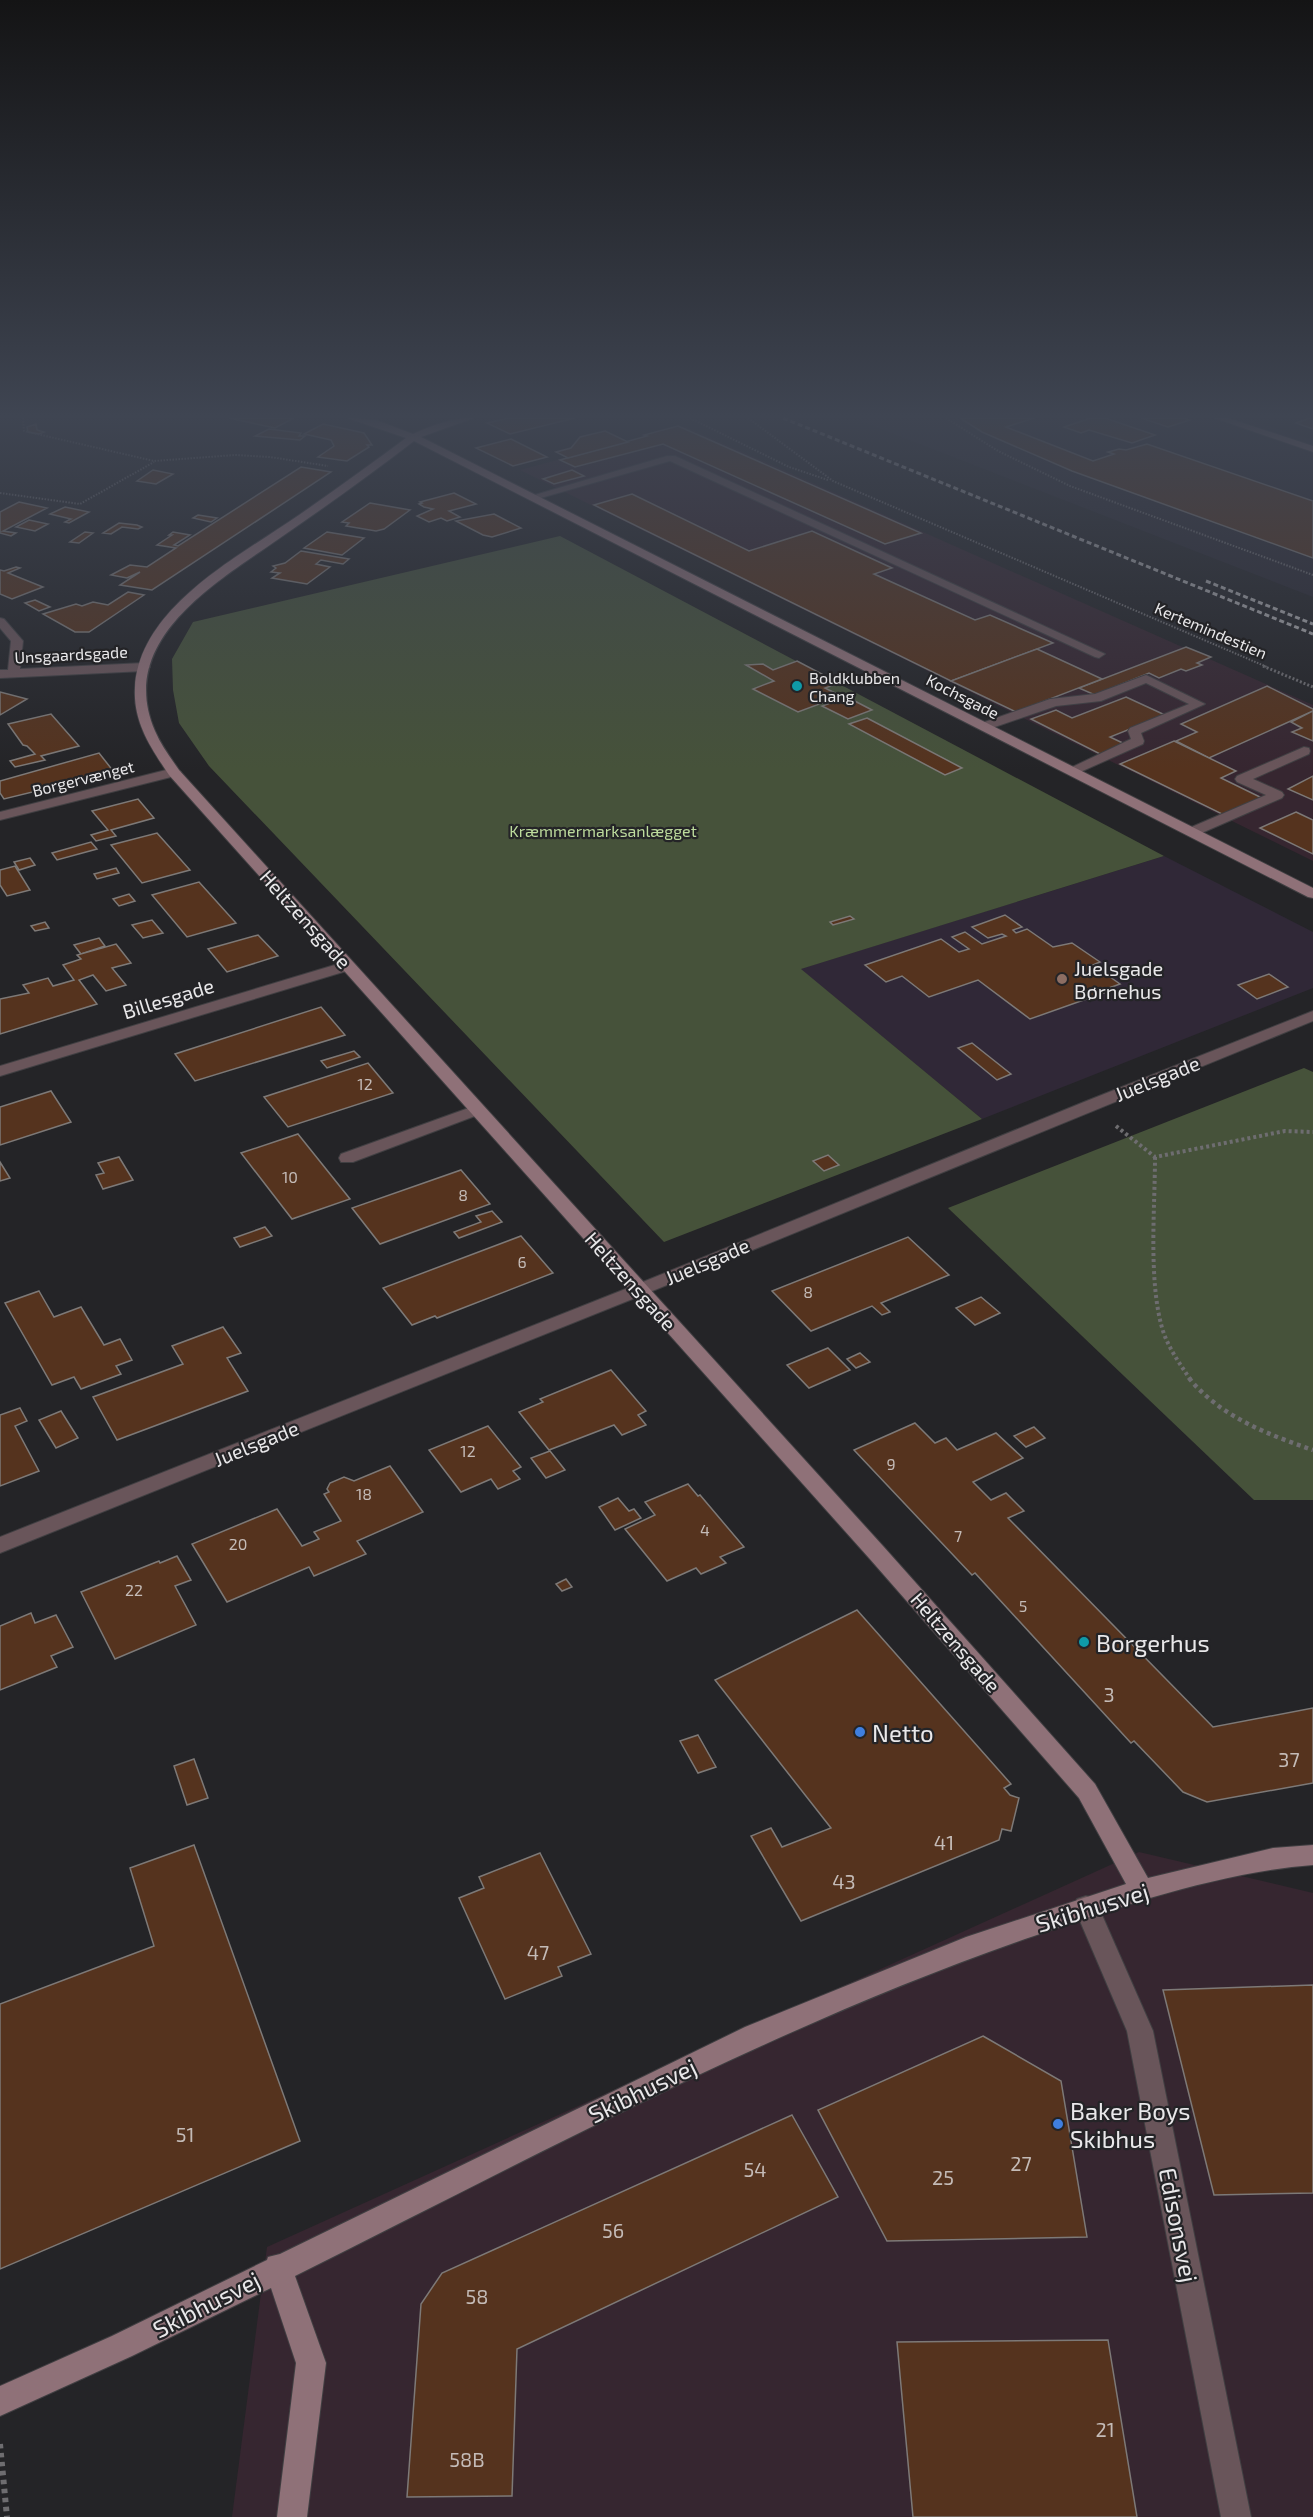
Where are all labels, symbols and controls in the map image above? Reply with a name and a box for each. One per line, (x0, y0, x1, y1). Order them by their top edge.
street label: Kertemindestien (1152, 598, 1270, 662)
street label: Unsgaardsgade (14, 642, 128, 666)
place label: Boldklubben Chang (809, 668, 900, 705)
street label: Kochsgade (923, 670, 1003, 722)
marker: Boldklubben Chang (790, 679, 804, 693)
street label: Borgervænget (30, 756, 136, 800)
park label: Kræmmermarksanlægget (509, 821, 697, 840)
street label: Heltzensgade (255, 865, 357, 973)
place label: Juelsgade Børnehus (1074, 956, 1163, 1003)
marker: Juelsgade Børnehus (1055, 972, 1069, 986)
street label: Billesgade (119, 973, 217, 1023)
street label: Juelsgade (1111, 1050, 1203, 1106)
house number: 12 (357, 1074, 373, 1093)
house number: 10 (282, 1167, 298, 1186)
house number: 8 (458, 1185, 468, 1204)
street label: Heltzensgade (580, 1227, 682, 1335)
street label: Juelsgade (661, 1233, 753, 1289)
house number: 6 (517, 1252, 527, 1271)
house number: 8 (803, 1282, 813, 1301)
street label: Juelsgade (210, 1415, 302, 1471)
house number: 12 (460, 1441, 476, 1460)
house number: 9 (886, 1454, 896, 1473)
house number: 18 (356, 1484, 372, 1503)
house number: 4 (700, 1520, 710, 1539)
house number: 7 (954, 1526, 962, 1545)
house number: 20 (229, 1534, 247, 1553)
house number: 22 (125, 1580, 143, 1599)
street label: Heltzensgade (906, 1587, 1006, 1697)
house number: 5 (1019, 1596, 1027, 1615)
place label: Borgerhus (1096, 1628, 1210, 1657)
marker: Borgerhus (1077, 1635, 1091, 1649)
house number: 3 (1103, 1682, 1115, 1706)
place label: Netto (872, 1718, 934, 1747)
marker: Netto (853, 1725, 867, 1739)
house number: 37 (1278, 1747, 1300, 1771)
house number: 41 (934, 1830, 954, 1854)
house number: 43 (832, 1869, 856, 1893)
street label: Skibhusvej (1032, 1876, 1152, 1938)
house number: 47 (527, 1940, 549, 1964)
street label: Skibhusvej (583, 2051, 701, 2129)
place label: Baker Boys Skibhus (1070, 2096, 1191, 2153)
marker: Baker Boys Skibhus (1051, 2117, 1065, 2131)
house number: 51 (176, 2122, 194, 2146)
house number: 27 (1010, 2151, 1032, 2175)
house number: 54 (743, 2157, 767, 2181)
house number: 25 (932, 2165, 954, 2189)
street label: Edisonsvej (1154, 2165, 1204, 2285)
house number: 56 (602, 2218, 624, 2242)
street label: Skibhusvej (148, 2265, 264, 2343)
house number: 58 (466, 2284, 488, 2308)
house number: 21 (1095, 2417, 1115, 2441)
house number: 58B (449, 2447, 485, 2471)

